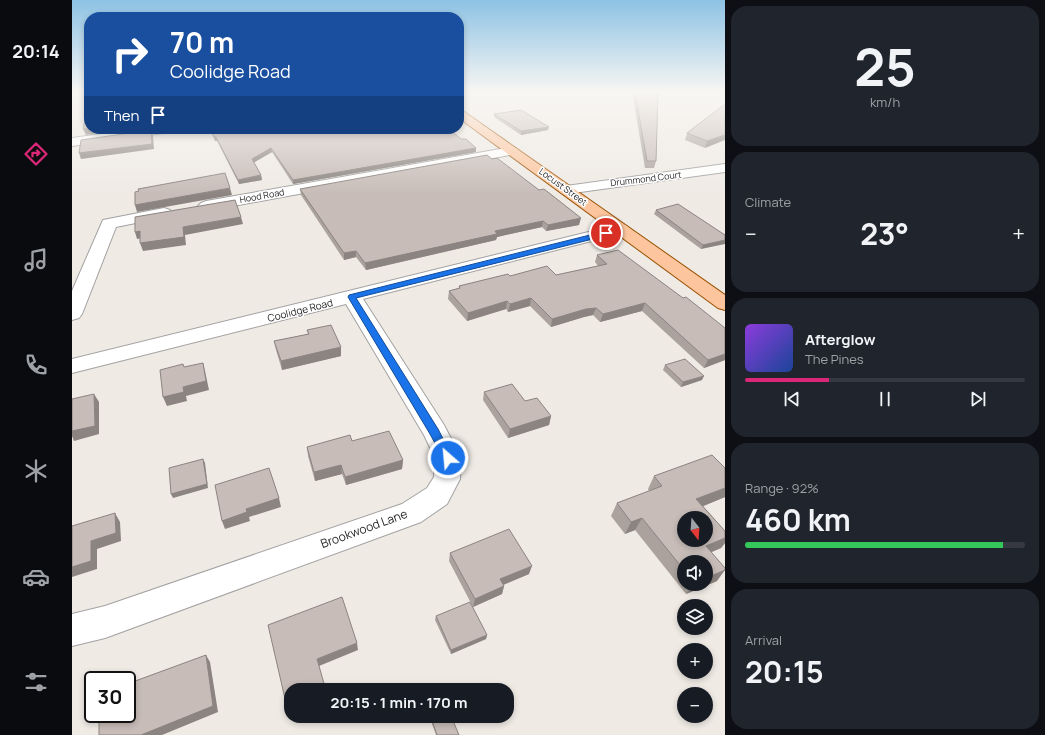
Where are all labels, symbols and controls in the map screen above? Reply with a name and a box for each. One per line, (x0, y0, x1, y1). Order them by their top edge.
text: 70 m (170, 23, 234, 61)
icon: right (104, 28, 156, 80)
text: 25 (854, 31, 916, 102)
text: 20:14 (12, 39, 60, 63)
text: Coolidge Road (170, 59, 291, 83)
text: km/h (870, 93, 900, 111)
icon: arrive (147, 104, 169, 126)
text: Then (104, 105, 139, 126)
icon: directions (22, 140, 50, 168)
street label: Locust Street (536, 165, 590, 209)
street label: Drummond Court (610, 168, 683, 189)
street label: Hood Road (238, 185, 285, 206)
text: Climate (745, 193, 791, 211)
text: 23° (860, 213, 909, 254)
pin (589, 216, 623, 250)
text: − (745, 219, 757, 249)
text: + (1012, 219, 1025, 249)
icon: arrive (595, 222, 617, 244)
icon: music (22, 246, 50, 274)
street label: Coolidge Road (266, 295, 334, 325)
text: Afterglow (805, 329, 876, 350)
text: The Pines (805, 350, 864, 368)
icon: phone (22, 351, 50, 379)
icon: previous (781, 388, 803, 410)
icon: pause (874, 388, 896, 410)
icon: next (967, 388, 989, 410)
position arrow (427, 437, 469, 479)
icon: climate (22, 457, 50, 485)
text: Range · 92% (745, 479, 819, 497)
text: 460 km (745, 499, 851, 540)
street label: Brookwood Lane (318, 505, 410, 552)
north arrow (677, 511, 713, 547)
map controls (677, 511, 713, 723)
button: sound (677, 555, 713, 591)
icon: car (22, 563, 50, 591)
button: layers (677, 599, 713, 635)
text: Arrival (745, 631, 782, 649)
button: + (677, 643, 713, 679)
text: 20:15 (745, 651, 824, 692)
icon: filters (22, 668, 50, 696)
speed limit sign: 30 (84, 671, 136, 723)
button: − (677, 687, 713, 723)
text: 20:15 · 1 min · 170 m (331, 692, 467, 713)

